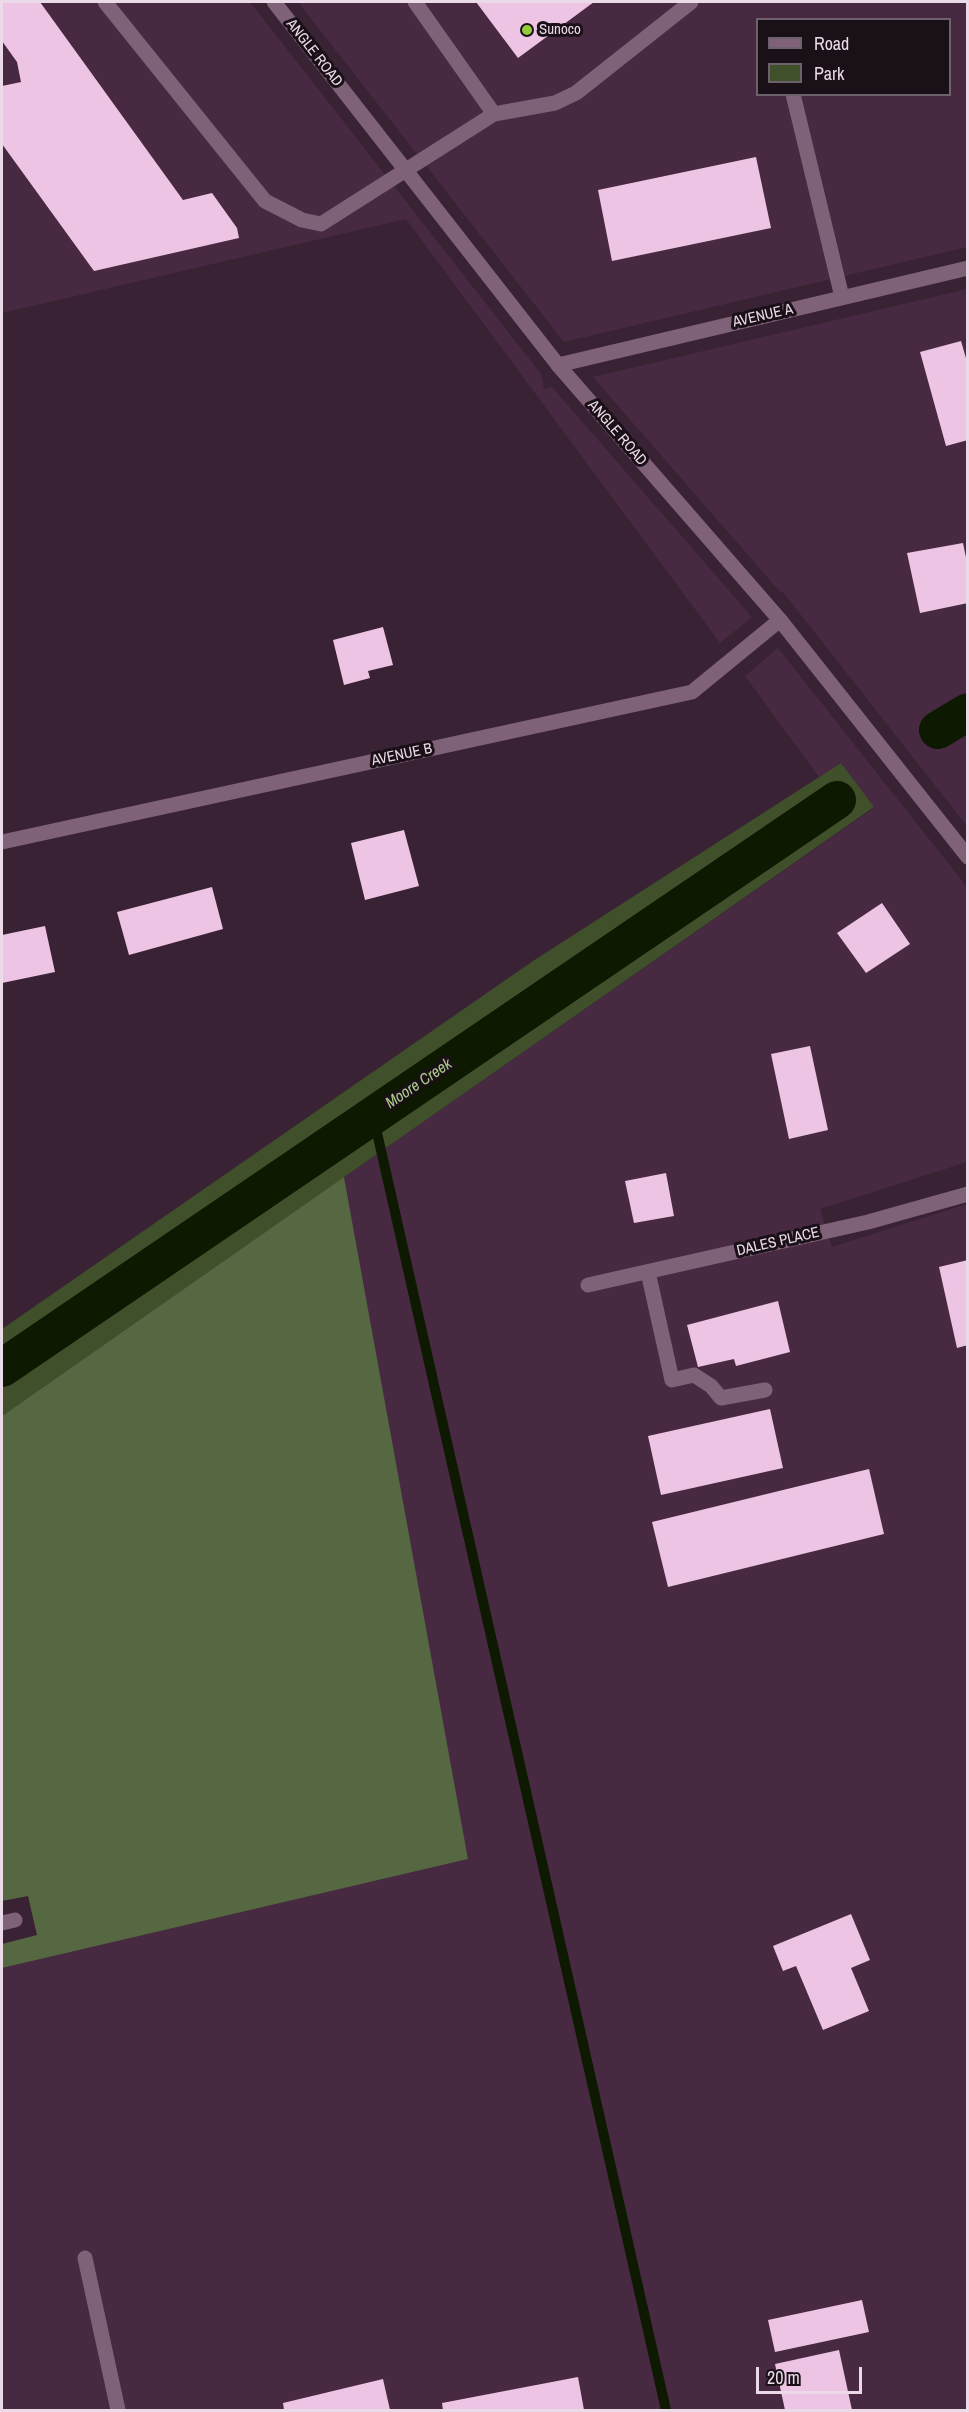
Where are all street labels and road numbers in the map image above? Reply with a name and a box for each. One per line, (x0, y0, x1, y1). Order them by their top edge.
street label: ANGLE ROAD (282, 16, 346, 90)
street label: AVENUE A (731, 300, 795, 332)
street label: ANGLE ROAD (584, 397, 650, 469)
street label: AVENUE B (370, 740, 434, 770)
street label: DALES PLACE (735, 1224, 821, 1260)

